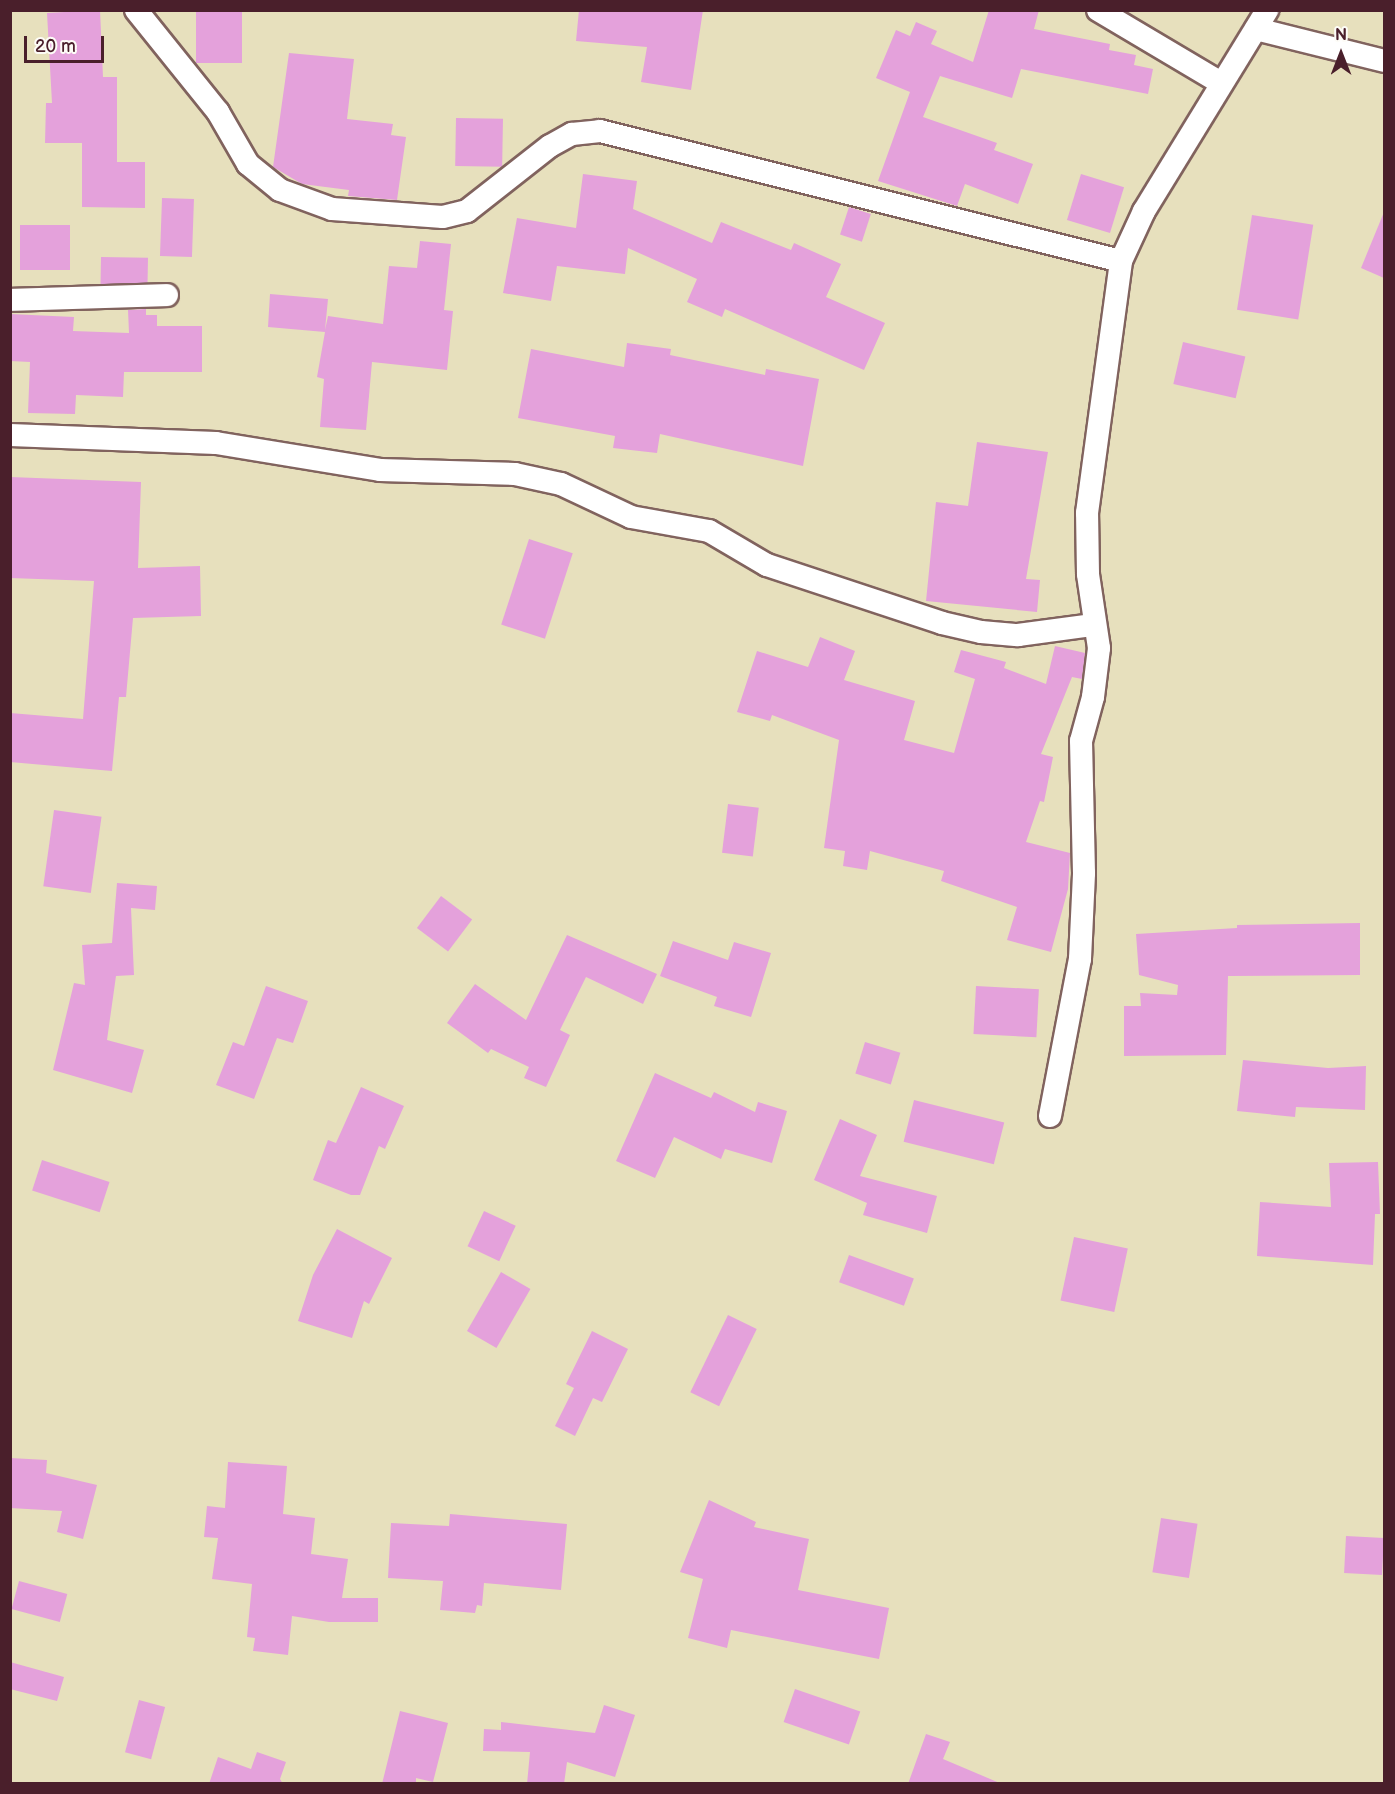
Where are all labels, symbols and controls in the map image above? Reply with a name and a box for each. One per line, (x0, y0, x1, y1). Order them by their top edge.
scale bar (27, 24, 106, 62)
north arrow (1311, 24, 1371, 84)
text: N (1335, 26, 1347, 45)
text: 20 m (35, 36, 76, 57)

